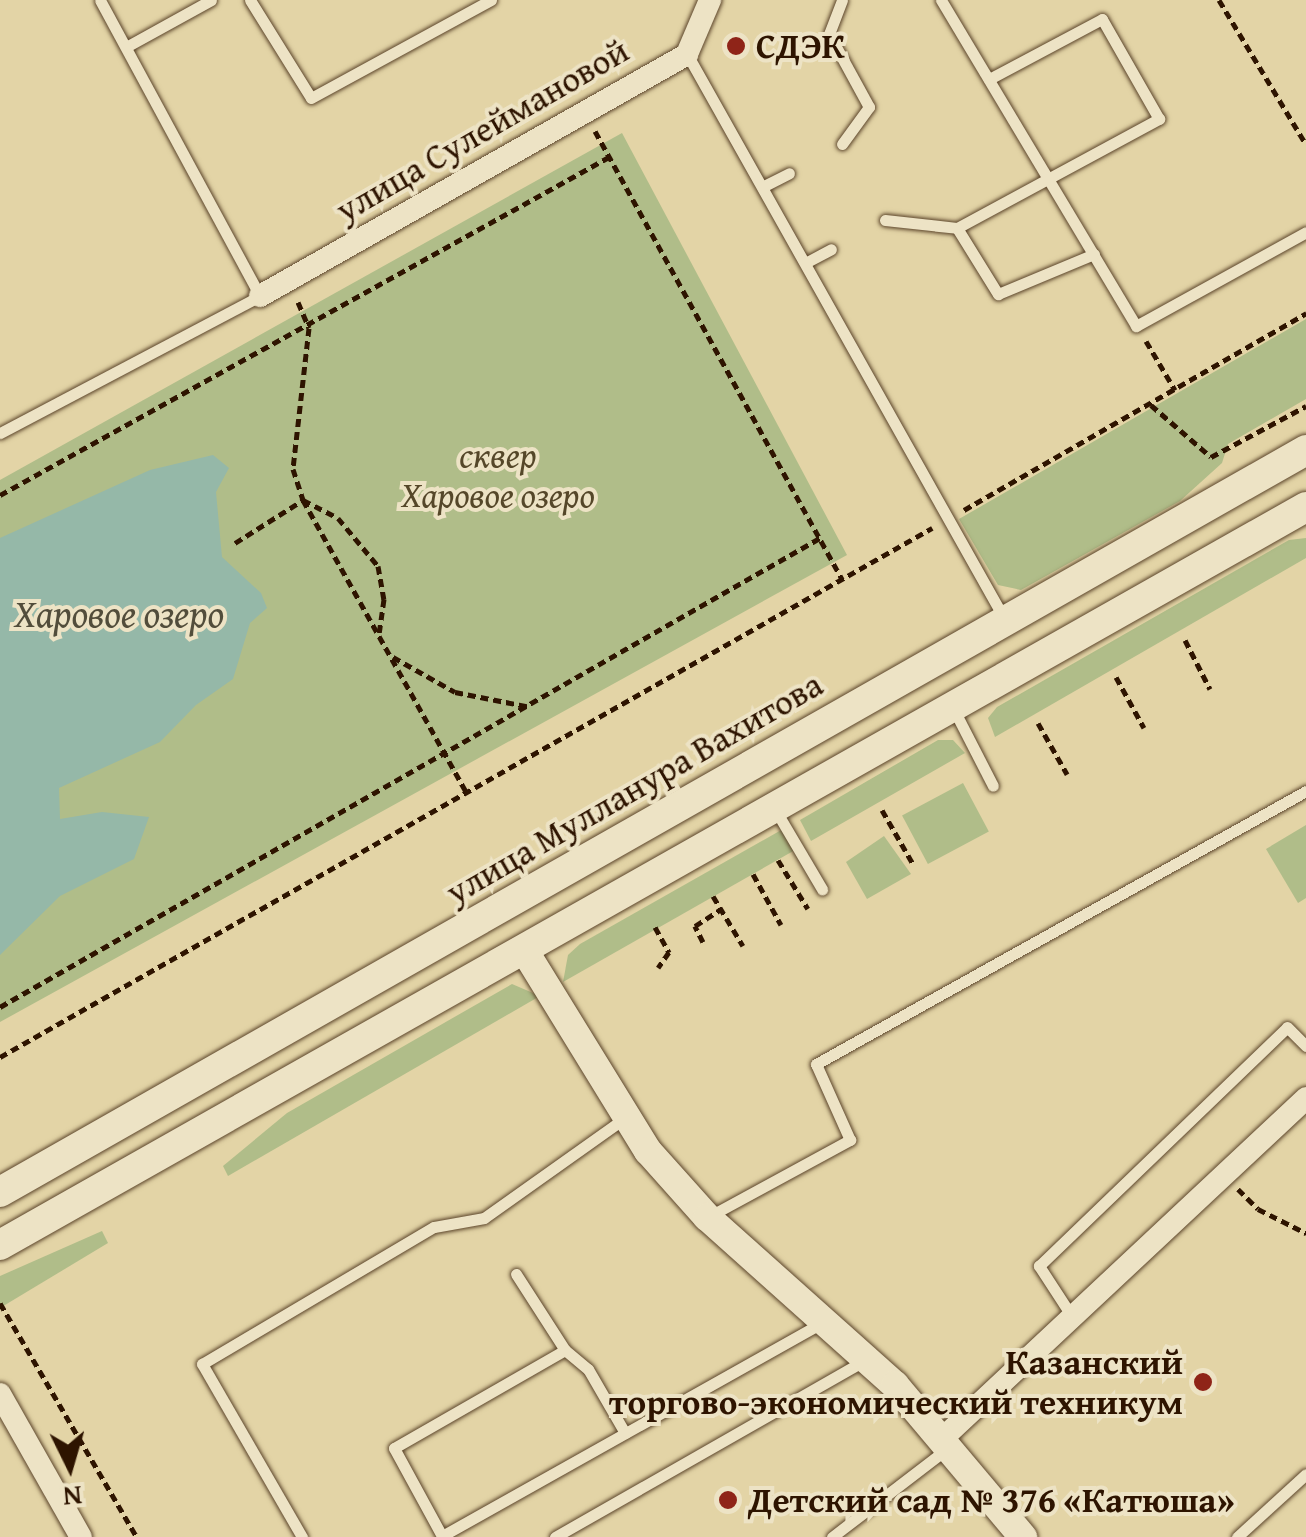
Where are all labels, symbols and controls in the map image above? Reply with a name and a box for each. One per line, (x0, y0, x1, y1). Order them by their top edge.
place label: СДЭК (756, 25, 845, 67)
street label: улица Сулеймановой (328, 29, 636, 231)
marker: СДЭК (725, 35, 747, 57)
park label: сквер Харовое озеро (401, 434, 595, 516)
water label: Харовое озеро (14, 591, 224, 637)
street label: улица Мулланура Вахитова (438, 663, 830, 913)
place label: Казанский торгово-экономический техникум (609, 1341, 1183, 1423)
marker: Казанский торгово-экономический техникум (1192, 1371, 1214, 1393)
north arrow (20, 1417, 120, 1517)
text: N (62, 1476, 84, 1519)
place label: Детский сад № 376 «Катюша» (748, 1479, 1235, 1521)
marker: Детский сад № 376 «Катюша» (717, 1489, 739, 1511)

